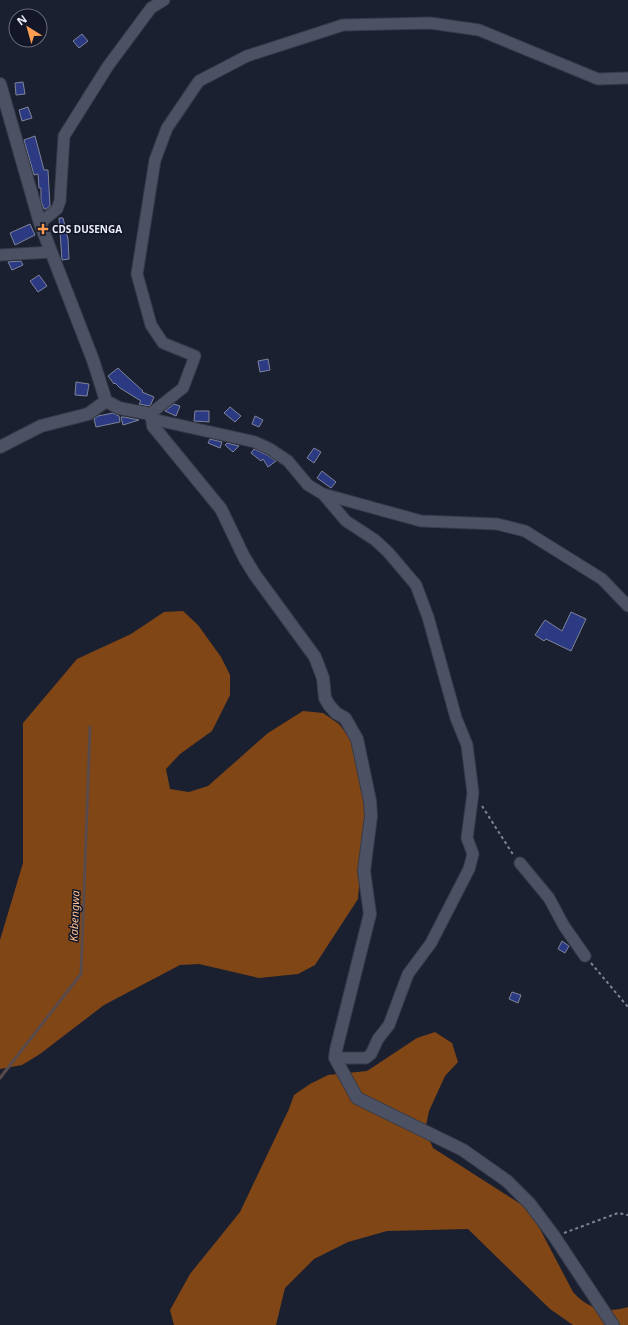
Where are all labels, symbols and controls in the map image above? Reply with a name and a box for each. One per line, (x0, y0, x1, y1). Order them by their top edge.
north arrow (8, 8, 48, 48)
text: N (14, 11, 30, 28)
place label: CDS DUSENGA (52, 222, 122, 236)
marker: CDS DUSENGA (37, 223, 49, 235)
water label: Kabengwa (66, 889, 82, 942)

